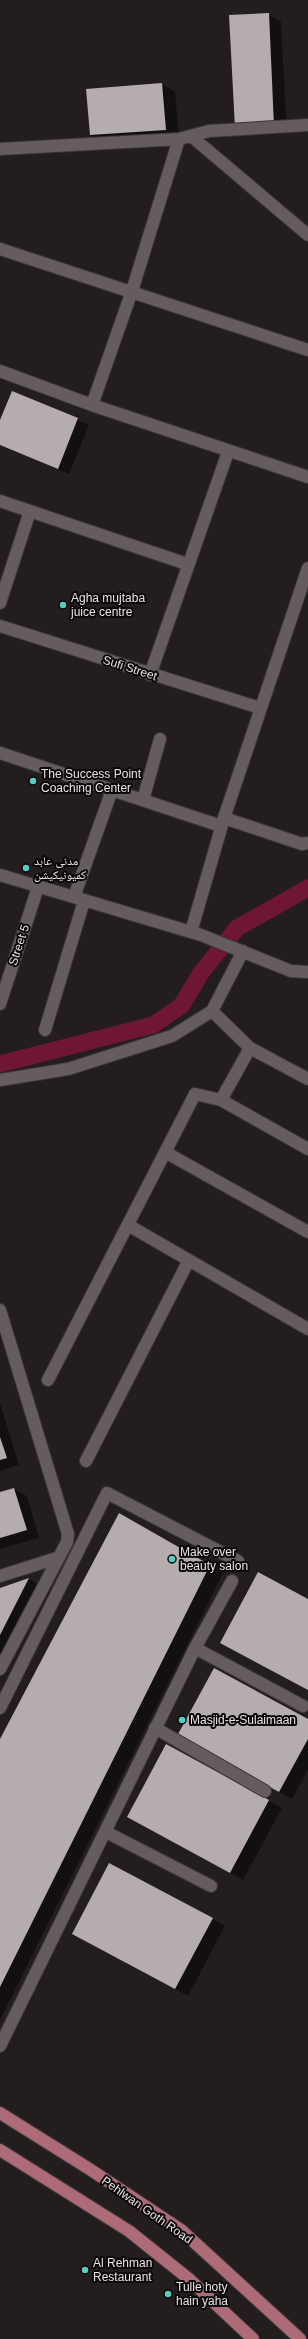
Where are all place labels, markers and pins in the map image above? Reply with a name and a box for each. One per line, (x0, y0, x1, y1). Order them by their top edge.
place label: Agha mujtaba juice centre (70, 591, 145, 619)
marker: Agha mujtaba juice centre (58, 600, 68, 610)
place label: The Success Point Coaching Center (41, 767, 142, 795)
marker: The Success Point Coaching Center (28, 776, 38, 786)
place label: مدنی عابد کمیونیکیشن (34, 854, 86, 882)
marker: مدنی عابد کمیونیکیشن (21, 863, 31, 873)
place label: Make over beauty salon (180, 1545, 248, 1573)
marker: Make over beauty salon (167, 1554, 177, 1564)
place label: Masjid-e-Sulaimaan (190, 1713, 296, 1727)
marker: Masjid-e-Sulaimaan (177, 1715, 187, 1725)
place label: Al Rehman Restaurant (93, 2256, 152, 2284)
marker: Al Rehman Restaurant (80, 2265, 90, 2275)
place label: Tulle hoty hain yaha (176, 2280, 228, 2308)
marker: Tulle hoty hain yaha (163, 2289, 173, 2299)

